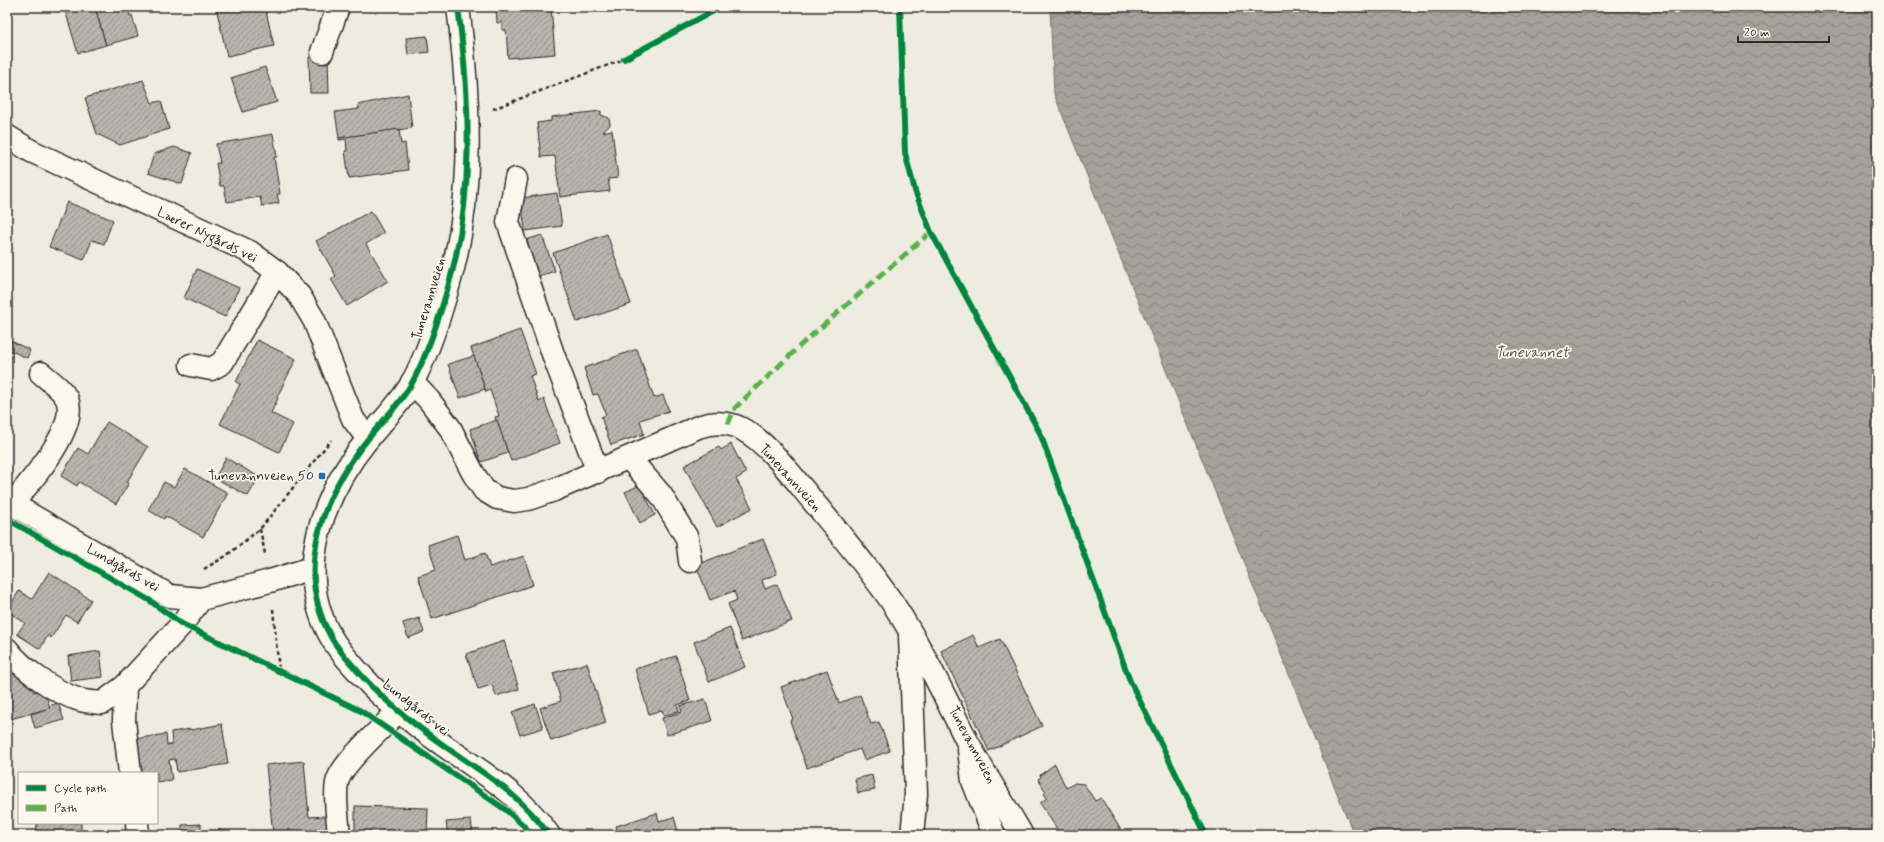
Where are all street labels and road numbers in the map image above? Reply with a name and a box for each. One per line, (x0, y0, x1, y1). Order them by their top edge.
street label: Lærer Nygårds vei (153, 203, 260, 269)
street label: Tunevannveien (408, 256, 450, 342)
street label: Tunevannveien (755, 440, 825, 516)
street label: Lundgårds vei (83, 540, 163, 596)
street label: Lundgårds vei (379, 675, 454, 741)
street label: Tunevannveien (944, 703, 1000, 787)

